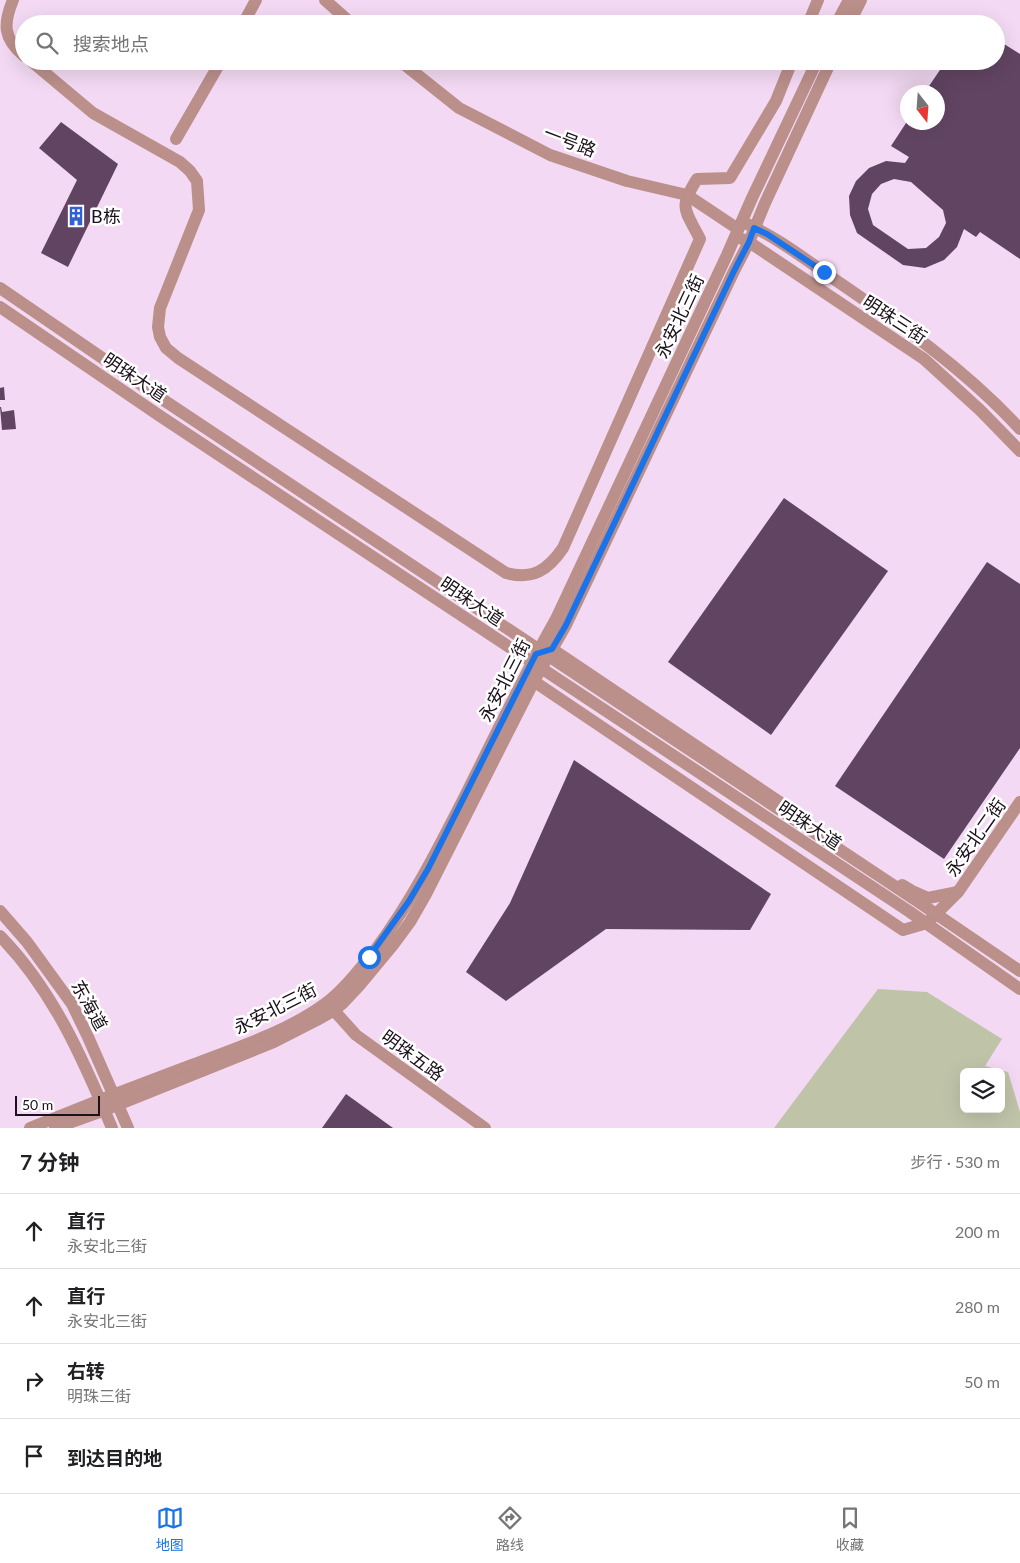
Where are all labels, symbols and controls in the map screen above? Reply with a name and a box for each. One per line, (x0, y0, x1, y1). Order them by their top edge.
search box (15, 15, 1005, 70)
icon: search (33, 29, 61, 57)
text: 搜索地点 (73, 32, 149, 55)
north arrow (900, 85, 945, 130)
street label: 一号路 (541, 121, 599, 161)
building icon: B栋 (65, 205, 87, 227)
place label: B栋 (91, 205, 121, 227)
route end (813, 261, 836, 284)
street label: 永安北三街 (650, 271, 708, 361)
street label: 明珠三街 (859, 290, 931, 348)
street label: 明珠大道 (99, 348, 171, 406)
street label: 明珠大道 (436, 572, 508, 630)
street label: 永安北三街 (474, 635, 534, 725)
street label: 永安北二街 (940, 794, 1010, 880)
street label: 明珠大道 (774, 796, 846, 854)
route start (358, 946, 381, 969)
street label: 东海道 (67, 976, 113, 1034)
street label: 永安北三街 (230, 978, 320, 1038)
street label: 明珠五路 (377, 1025, 449, 1085)
map controls (960, 1068, 1005, 1113)
button: layers (960, 1068, 1005, 1113)
scale bar (15, 1093, 100, 1116)
text: 50 m (22, 1096, 53, 1113)
text: 7 分钟 (20, 1149, 79, 1174)
text: 步行 · 530 m (911, 1152, 1000, 1171)
text: 直行 (67, 1209, 105, 1232)
icon: ahead (20, 1217, 48, 1245)
text: 200 m (955, 1222, 1000, 1241)
text: 永安北三街 (67, 1236, 147, 1255)
text: 直行 (67, 1284, 105, 1307)
icon: ahead (20, 1292, 48, 1320)
text: 280 m (955, 1297, 1000, 1316)
text: 永安北三街 (67, 1311, 147, 1330)
text: 右转 (67, 1359, 105, 1382)
icon: right (20, 1367, 48, 1395)
text: 50 m (964, 1372, 1000, 1391)
text: 明珠三街 (67, 1386, 131, 1405)
icon: arrive (20, 1442, 48, 1470)
text: 到达目的地 (67, 1446, 162, 1469)
tab: 地图 (156, 1504, 184, 1554)
tab: 路线 (496, 1504, 524, 1554)
tab: 收藏 (836, 1504, 864, 1554)

